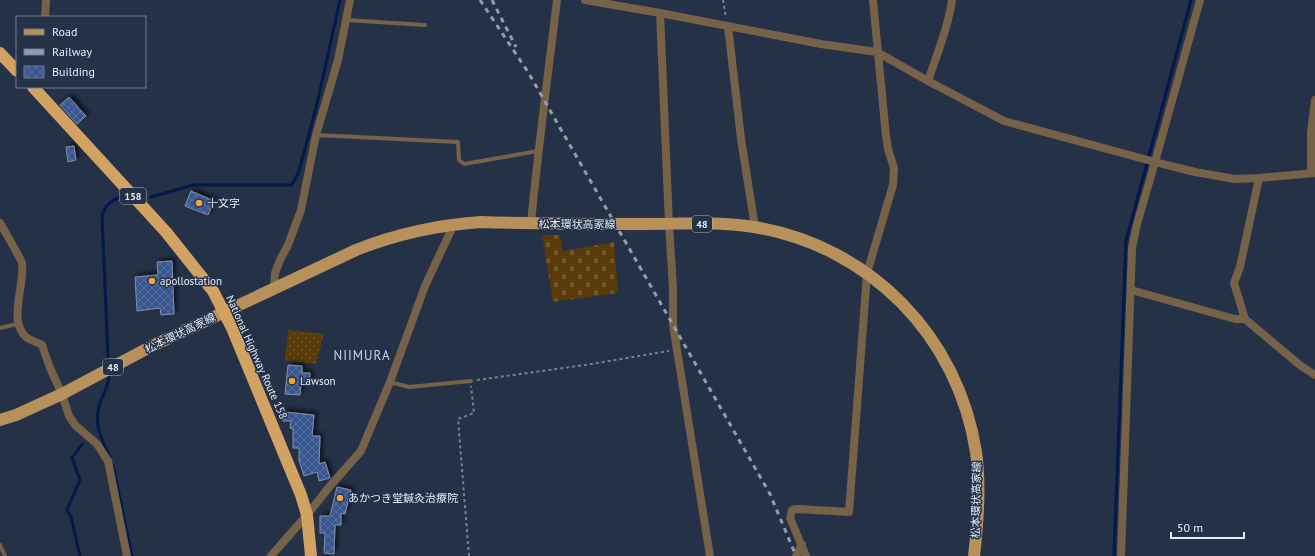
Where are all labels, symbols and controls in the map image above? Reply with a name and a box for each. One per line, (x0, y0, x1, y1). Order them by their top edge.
legend (16, 16, 146, 88)
text: Road (52, 24, 77, 39)
text: Railway (52, 44, 92, 59)
text: Building (52, 64, 95, 79)
road number: 158 (120, 188, 146, 204)
place label: 十文字 (207, 196, 240, 210)
marker: 十文字 (194, 198, 204, 208)
road number: 48 (692, 216, 712, 232)
street label: 松本環状高家線 (539, 217, 616, 231)
place label: apollostation (160, 274, 222, 288)
marker: apollostation (147, 276, 157, 286)
street label: National Highway Route 158 (223, 293, 291, 421)
street label: 松本環状高家線 (142, 310, 218, 356)
district label: NIIMURA (333, 347, 391, 364)
road number: 48 (103, 359, 123, 375)
place label: Lawson (300, 374, 336, 388)
marker: Lawson (287, 376, 297, 386)
street label: 松本環状高家線 (968, 461, 984, 539)
place label: あかつき堂鍼灸治療院 (348, 491, 458, 505)
marker: あかつき堂鍼灸治療院 (335, 493, 345, 503)
scale bar (1171, 514, 1244, 540)
text: 50 m (1177, 520, 1203, 535)

